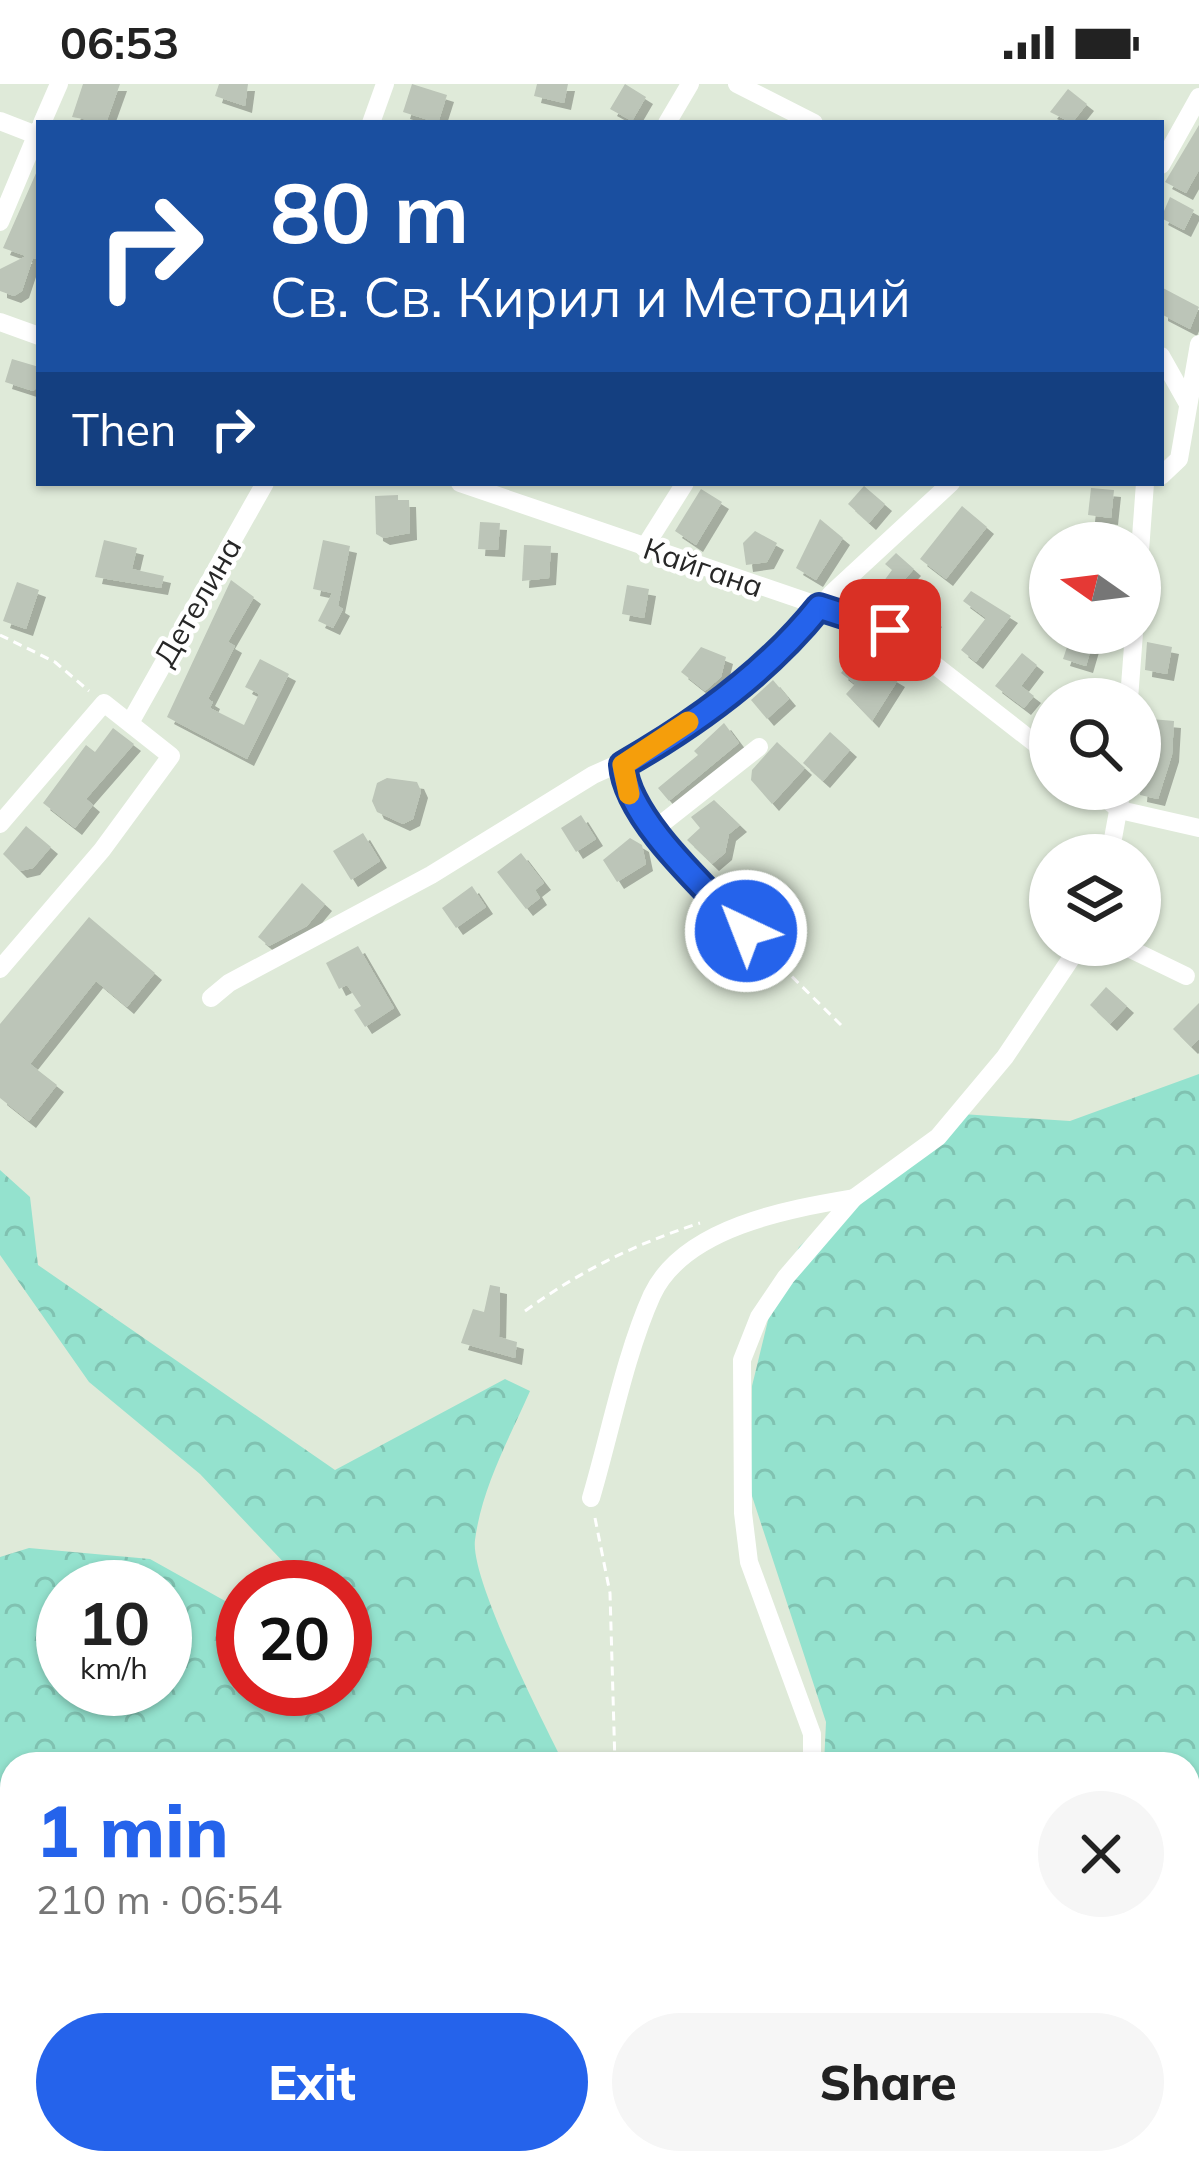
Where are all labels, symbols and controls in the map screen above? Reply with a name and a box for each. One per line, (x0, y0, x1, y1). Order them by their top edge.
text: 06:53 (60, 14, 179, 70)
text: 80 m (270, 159, 469, 264)
icon: right (72, 168, 228, 324)
text: Св. Св. Кирил и Методий (270, 263, 911, 331)
icon: right (200, 396, 266, 462)
text: Then (72, 401, 176, 457)
north arrow (1029, 522, 1161, 654)
map controls (1029, 522, 1161, 966)
street label: Кайгана (639, 529, 768, 605)
street label: Детелина (145, 530, 249, 673)
pin (839, 579, 941, 681)
icon: arrive (857, 597, 923, 663)
button: search (1029, 678, 1161, 810)
button: layers (1029, 834, 1161, 966)
position arrow (683, 868, 809, 994)
speed limit sign: 20 (216, 1560, 372, 1716)
text: 10 (78, 1585, 150, 1660)
text: km/h (80, 1649, 148, 1687)
text: 1 min (36, 1785, 229, 1875)
button: close (1038, 1791, 1164, 1917)
text: 210 m · 06:54 (36, 1875, 282, 1924)
button: Exit (36, 2013, 588, 2151)
button: Share (612, 2013, 1164, 2151)

